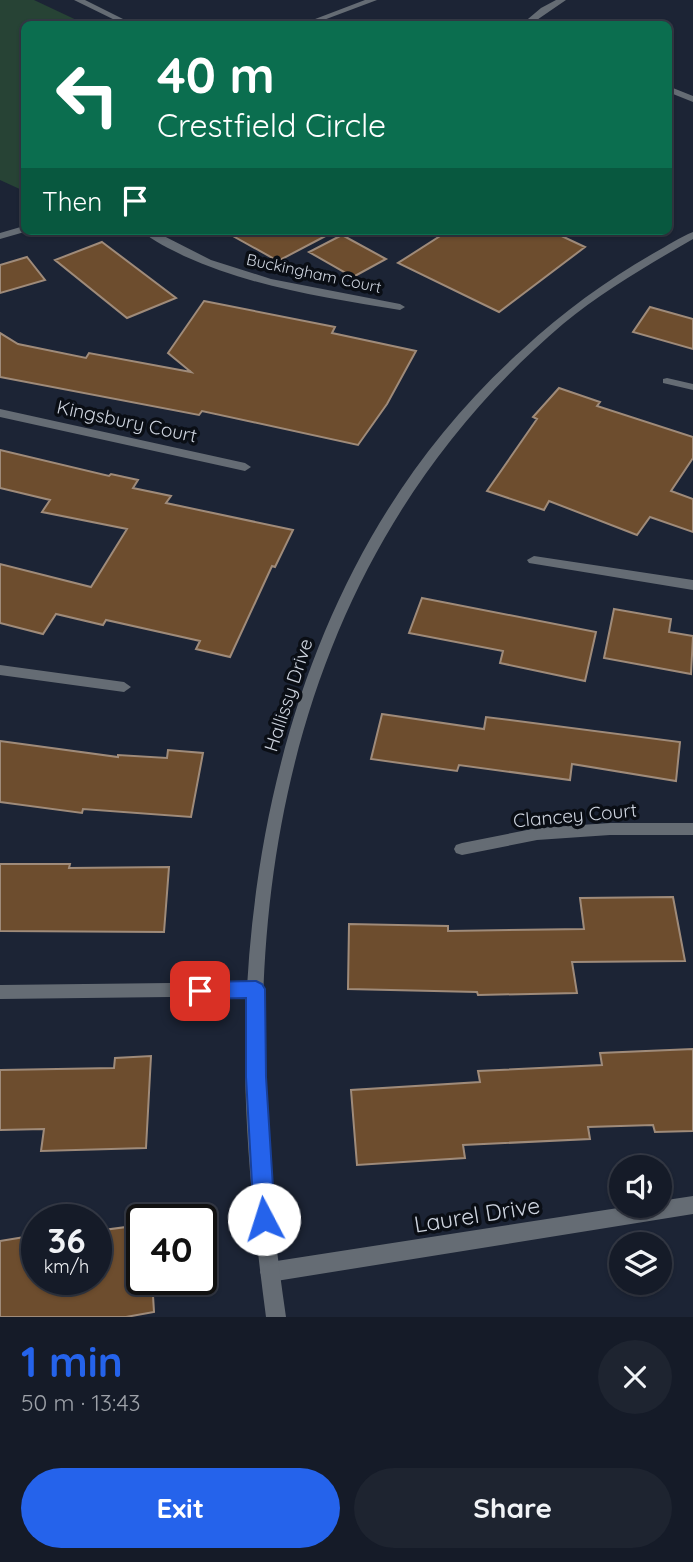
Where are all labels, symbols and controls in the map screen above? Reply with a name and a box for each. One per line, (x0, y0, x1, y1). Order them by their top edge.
text: 40 m (157, 44, 275, 105)
icon: left (42, 49, 133, 140)
text: Crestfield Circle (157, 105, 386, 145)
icon: arrive (116, 182, 154, 220)
text: Then (42, 185, 102, 218)
street label: Buckingham Court (245, 249, 383, 297)
street label: Kingsbury Court (55, 394, 199, 448)
street label: Hallissy Drive (258, 635, 318, 755)
street label: Clancey Court (512, 798, 638, 832)
pin (170, 961, 230, 1021)
icon: arrive (181, 972, 219, 1010)
map controls (609, 1155, 672, 1295)
button: sound (609, 1155, 672, 1218)
position arrow (227, 1182, 301, 1256)
street label: Laurel Drive (412, 1190, 542, 1239)
speed limit sign: 40 (126, 1204, 217, 1295)
text: 36 (47, 1218, 86, 1262)
button: layers (609, 1232, 672, 1295)
text: km/h (44, 1255, 89, 1278)
text: 1 min (21, 1335, 123, 1388)
button: close (598, 1340, 672, 1414)
text: 50 m · 13:43 (21, 1388, 141, 1417)
button: Exit (21, 1468, 340, 1548)
button: Share (354, 1468, 672, 1548)

